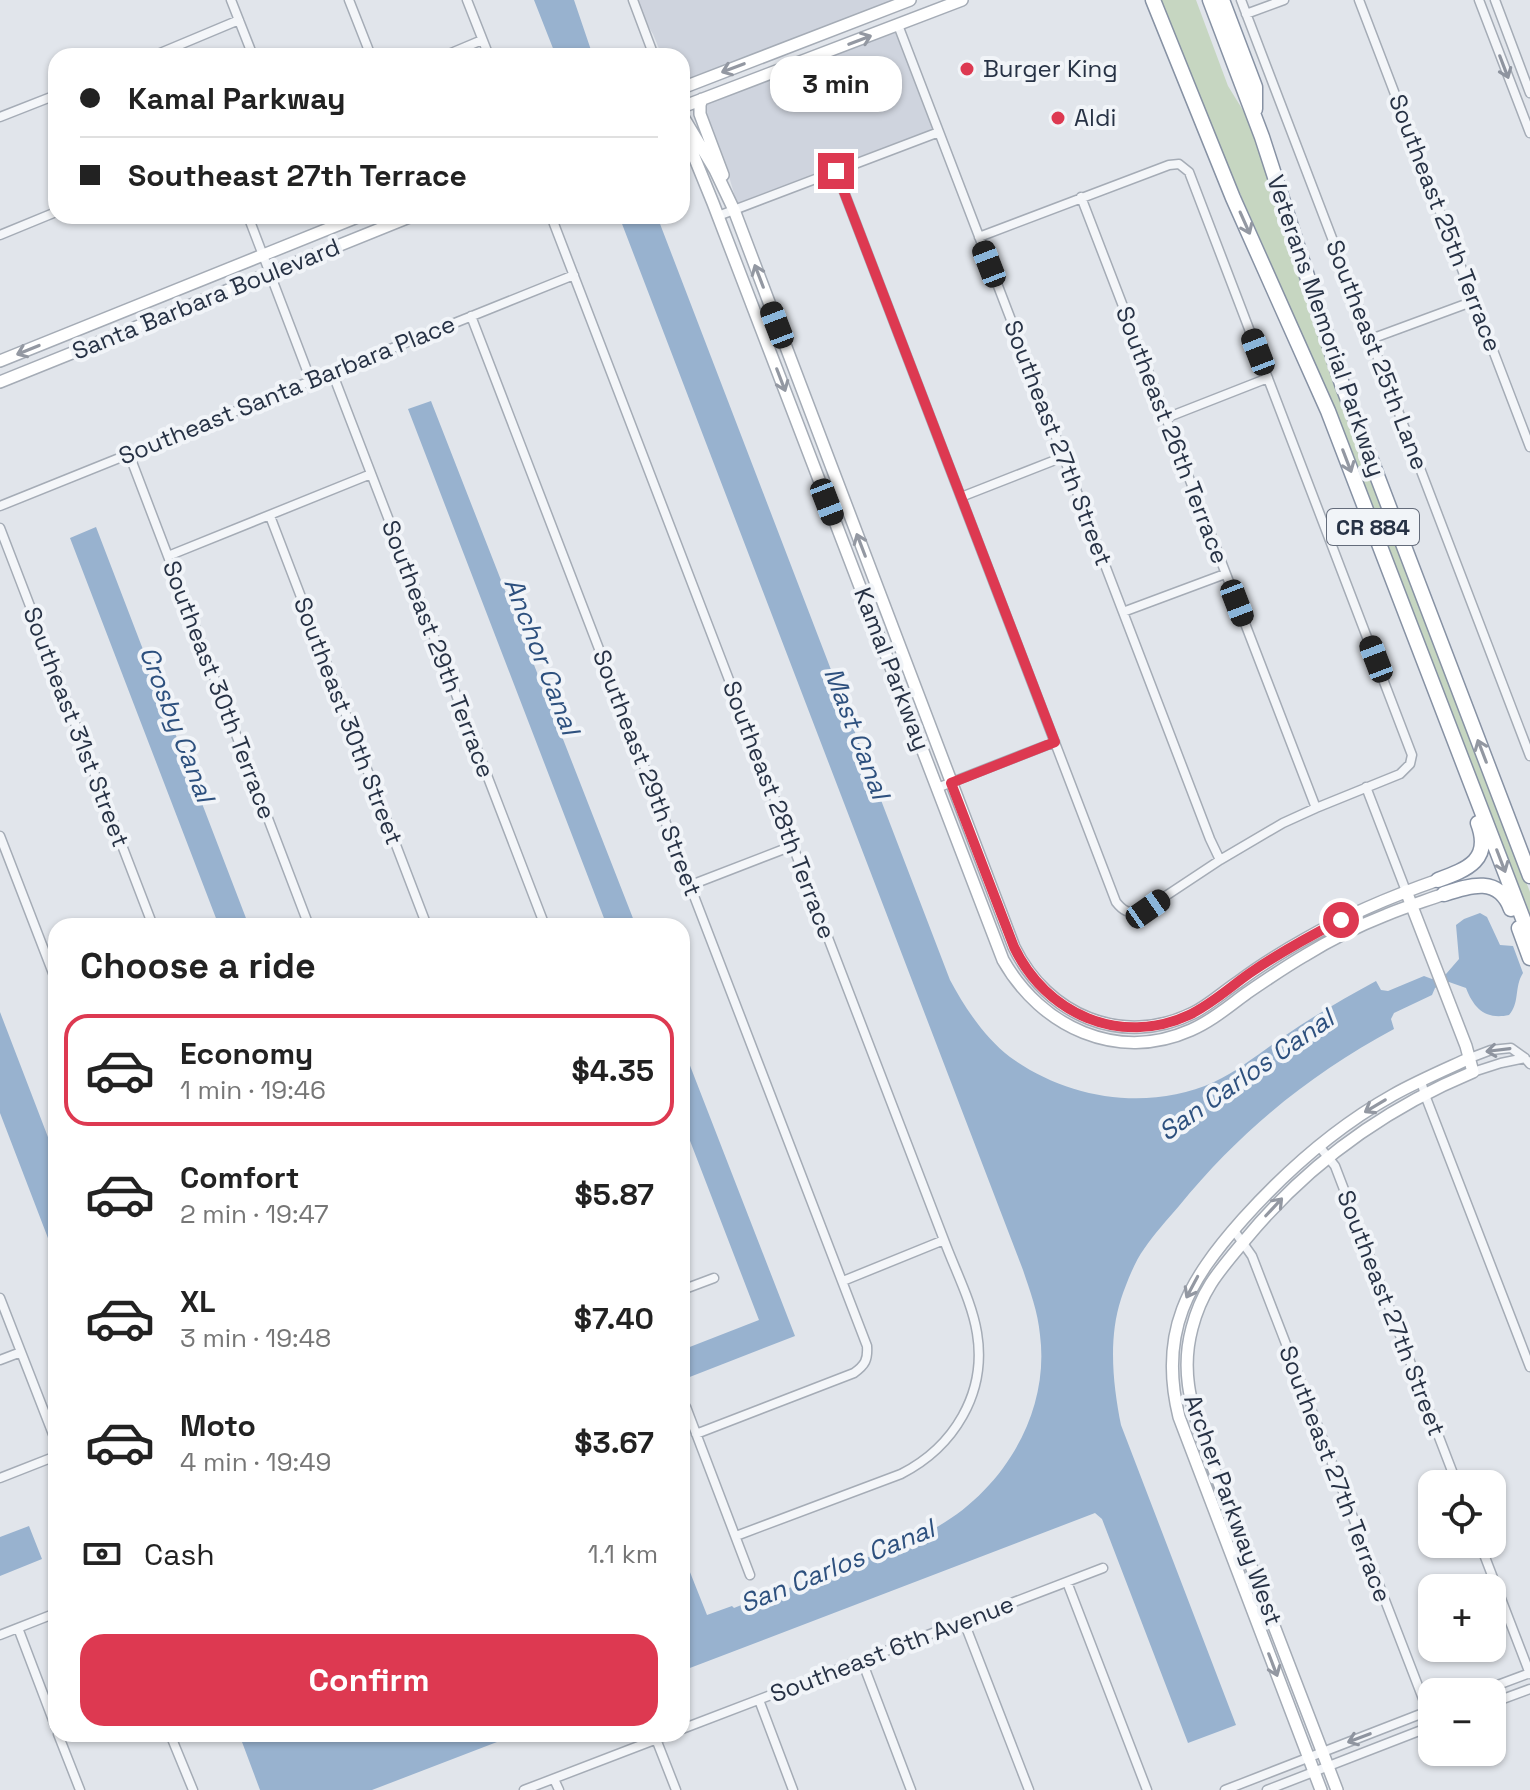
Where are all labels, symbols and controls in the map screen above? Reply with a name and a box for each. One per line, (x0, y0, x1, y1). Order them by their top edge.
one-way arrow (847, 32, 872, 46)
place label: Burger King (983, 53, 1118, 84)
one-way arrow (1498, 54, 1512, 79)
callout: 3 min (770, 55, 902, 111)
marker: Burger King (958, 60, 976, 78)
one-way arrow (721, 62, 746, 76)
text: 3 min (802, 67, 870, 101)
text: Kamal Parkway (128, 79, 346, 118)
street label: Southeast 25th Terrace (1382, 90, 1509, 356)
place label: Aldi (1074, 102, 1116, 133)
marker: Aldi (1049, 109, 1067, 127)
route end (818, 153, 854, 189)
text: Southeast 27th Terrace (128, 156, 467, 195)
street label: Veterans Memorial Parkway (1260, 171, 1393, 481)
one-way arrow (1238, 210, 1253, 234)
street label: Santa Barbara Boulevard (67, 231, 344, 366)
street label: Southeast 25th Lane (1319, 235, 1436, 474)
car (969, 237, 1009, 291)
one-way arrow (751, 264, 765, 289)
car (757, 298, 797, 352)
street label: Southeast 26th Terrace (1109, 302, 1236, 568)
street label: Southeast Santa Barbara Place (114, 308, 460, 471)
street label: Southeast 27th Street (997, 316, 1120, 570)
car (1238, 325, 1278, 379)
one-way arrow (16, 344, 41, 358)
one-way arrow (775, 367, 789, 392)
one-way arrow (1341, 448, 1355, 473)
car (807, 475, 847, 529)
road number: CR 884 (1327, 509, 1419, 545)
street label: Southeast 29th Terrace (375, 516, 502, 782)
one-way arrow (853, 533, 867, 558)
street label: Southeast 30th Terrace (156, 556, 283, 823)
water label: Anchor Canal (497, 573, 588, 742)
car (1217, 576, 1257, 630)
street label: Kamal Parkway (847, 583, 938, 755)
street label: Southeast 30th Street (287, 593, 410, 849)
street label: Southeast 31st Street (16, 602, 137, 851)
car (1356, 632, 1396, 686)
water label: Crosby Canal (132, 641, 223, 809)
street label: Southeast 29th Street (586, 645, 709, 901)
water label: Mast Canal (816, 662, 899, 806)
street label: Southeast 28th Terrace (716, 676, 843, 943)
one-way arrow (1474, 739, 1488, 764)
one-way arrow (1495, 848, 1509, 873)
car (1121, 885, 1175, 933)
route start (1323, 902, 1359, 938)
text: Choose a ride (80, 943, 316, 989)
water label: San Carlos Canal (1152, 1000, 1343, 1148)
icon: car (84, 1034, 156, 1106)
text: Economy (180, 1034, 313, 1073)
one-way arrow (1486, 1043, 1512, 1058)
text: $4.35 (572, 1051, 654, 1090)
text: 1 min · 19:46 (180, 1073, 326, 1107)
one-way arrow (1364, 1098, 1387, 1114)
icon: car (84, 1158, 156, 1230)
text: Comfort (180, 1158, 299, 1197)
text: $5.87 (575, 1175, 654, 1214)
street label: Southeast 27th Street (1330, 1186, 1453, 1440)
text: 2 min · 19:47 (180, 1197, 329, 1231)
one-way arrow (1264, 1197, 1282, 1217)
one-way arrow (1184, 1274, 1200, 1298)
icon: car (84, 1282, 156, 1354)
text: XL (180, 1282, 216, 1321)
text: $7.40 (574, 1299, 654, 1338)
text: 3 min · 19:48 (180, 1321, 331, 1355)
street label: Southeast 27th Terrace (1272, 1341, 1399, 1606)
street label: Archer Parkway West (1177, 1390, 1290, 1630)
icon: car (84, 1406, 156, 1478)
text: Moto (180, 1406, 256, 1445)
text: $3.67 (574, 1423, 654, 1462)
text: 4 min · 19:49 (180, 1445, 331, 1479)
map controls (1418, 1470, 1506, 1766)
button: locate (1418, 1470, 1506, 1558)
water label: San Carlos Canal (735, 1511, 942, 1620)
icon: cash (80, 1532, 124, 1576)
text: Cash (144, 1535, 215, 1574)
text: 1.1 km (588, 1537, 658, 1571)
button: + (1418, 1574, 1506, 1662)
street label: Southeast 6th Avenue (766, 1588, 1018, 1709)
button: Confirm (80, 1634, 658, 1726)
one-way arrow (1267, 1652, 1281, 1677)
button: − (1418, 1678, 1506, 1766)
one-way arrow (1347, 1732, 1372, 1746)

